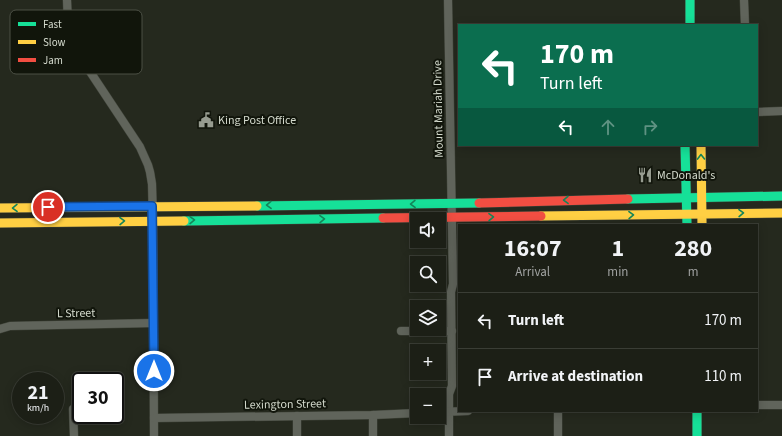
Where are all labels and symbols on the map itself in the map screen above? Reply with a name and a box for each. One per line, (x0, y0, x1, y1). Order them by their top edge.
legend (10, 10, 142, 74)
text: Fast (43, 17, 62, 32)
text: Slow (43, 35, 66, 50)
text: Jam (43, 53, 63, 68)
street label: Mount Mariah Drive (429, 60, 448, 158)
public building icon: King Post Office (197, 111, 215, 129)
place label: King Post Office (218, 112, 296, 129)
one-way arrow (697, 154, 705, 160)
restaurant icon: McDonald's (636, 166, 654, 184)
place label: McDonald's (657, 167, 715, 184)
pin (31, 190, 65, 224)
one-way arrow (563, 196, 569, 205)
one-way arrow (410, 200, 416, 208)
one-way arrow (266, 201, 272, 209)
one-way arrow (12, 203, 18, 212)
one-way arrow (738, 209, 744, 217)
one-way arrow (628, 211, 634, 219)
one-way arrow (488, 213, 494, 221)
one-way arrow (319, 215, 325, 223)
one-way arrow (189, 216, 195, 224)
one-way arrow (119, 217, 125, 225)
street label: L Street (57, 305, 95, 322)
position arrow (133, 350, 175, 392)
speed limit sign: 30 (72, 372, 124, 424)
street label: Lexington Street (244, 395, 326, 414)

